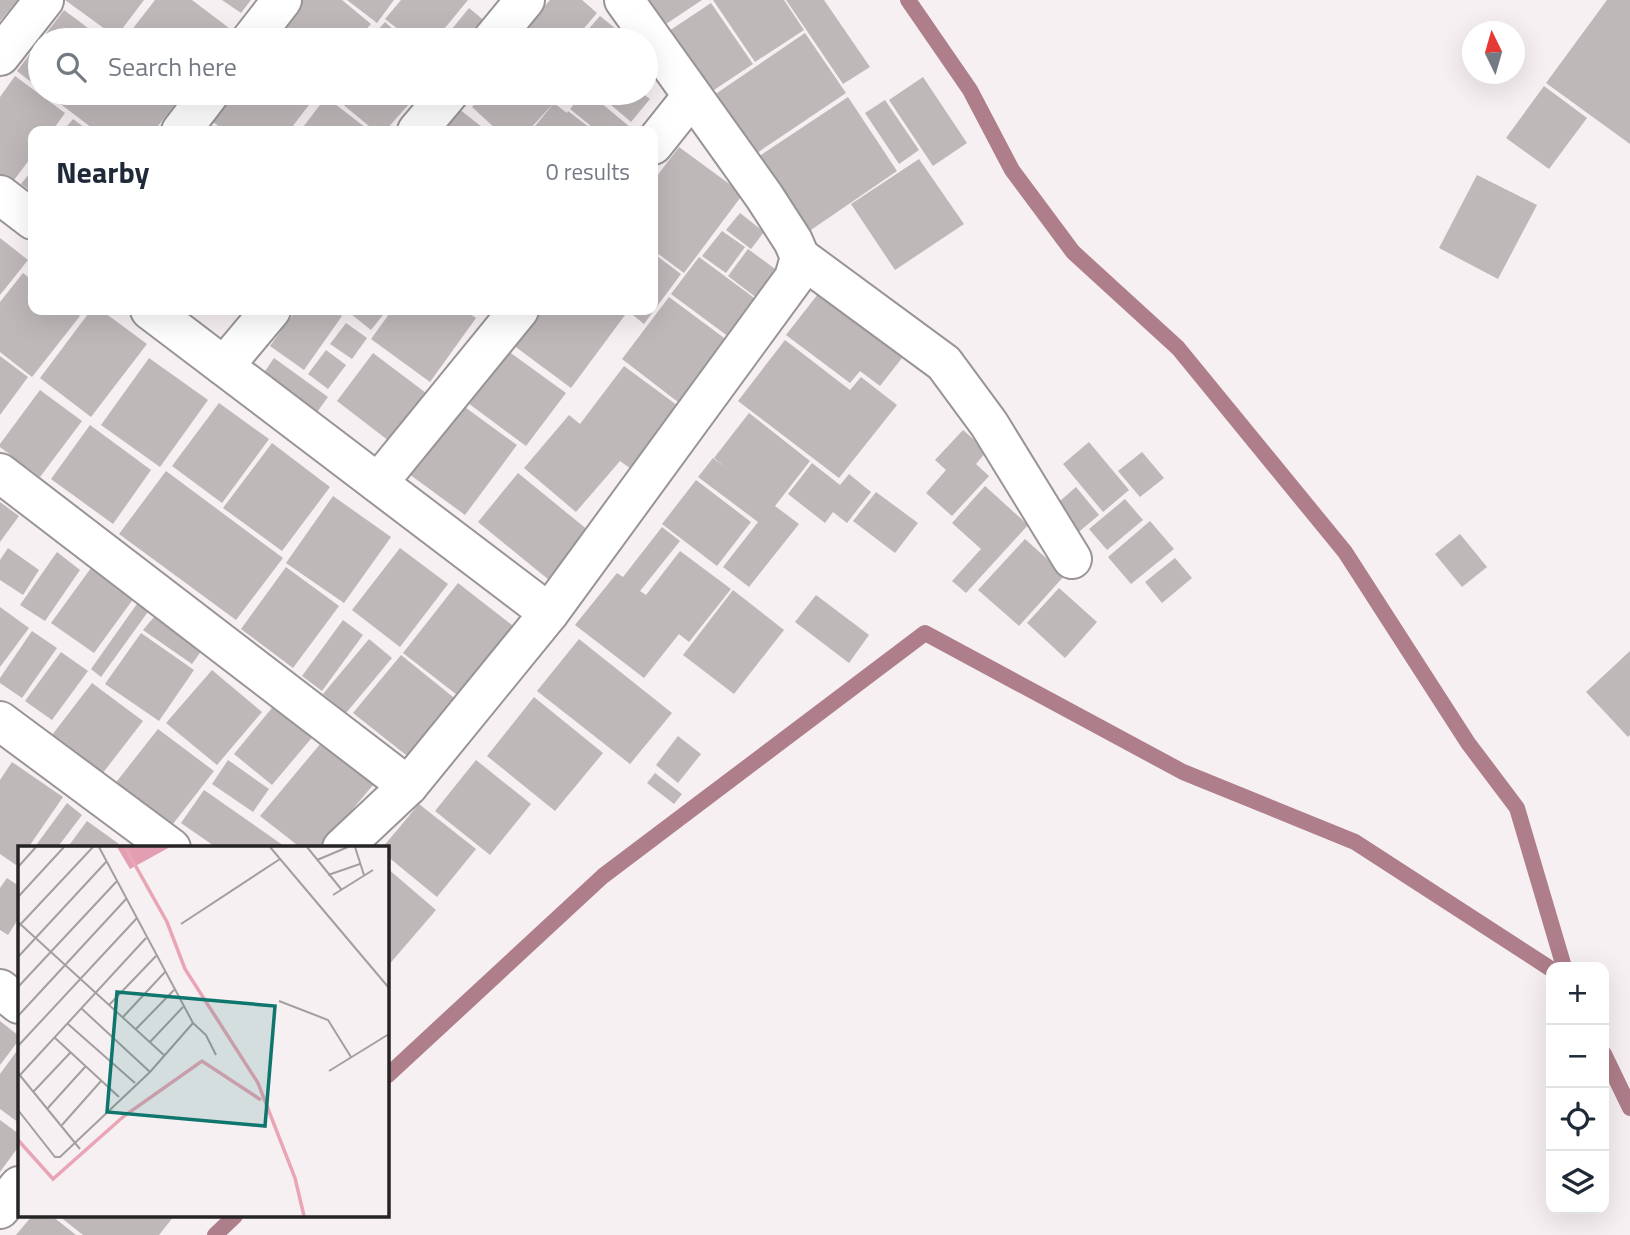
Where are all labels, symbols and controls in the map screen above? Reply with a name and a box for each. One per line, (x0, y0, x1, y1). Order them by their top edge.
north arrow (1462, 21, 1525, 84)
search box (28, 28, 658, 105)
text: Search here (108, 47, 237, 86)
icon: search (52, 48, 90, 86)
text: Nearby (56, 149, 149, 195)
text: 0 results (546, 154, 630, 189)
inset map (18, 846, 388, 1218)
map controls (1546, 962, 1609, 1214)
button: + (1546, 962, 1609, 1025)
button: − (1546, 1025, 1609, 1088)
button: locate (1546, 1088, 1609, 1151)
button: layers (1546, 1151, 1609, 1214)

